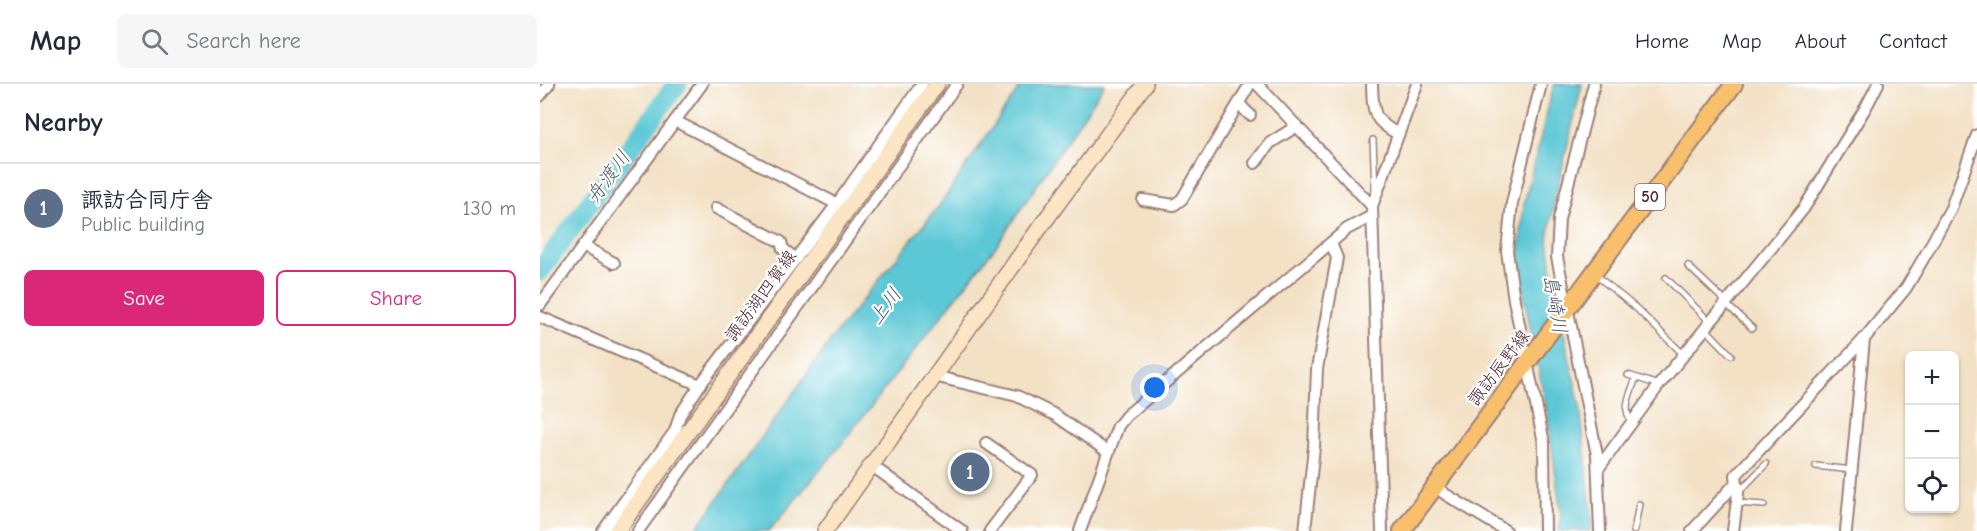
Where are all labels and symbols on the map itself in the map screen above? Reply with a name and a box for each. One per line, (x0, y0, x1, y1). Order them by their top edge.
water label: 舟渡川 (581, 146, 635, 208)
road number: 50 (1635, 184, 1665, 210)
street label: 諏訪湖四賀線 (721, 246, 801, 346)
water label: 島崎川 (1538, 272, 1572, 336)
water label: 上川 (864, 283, 906, 329)
street label: 諏訪辰野線 (1464, 326, 1534, 410)
your location (1140, 373, 1169, 402)
pin: 1 (950, 450, 990, 494)

